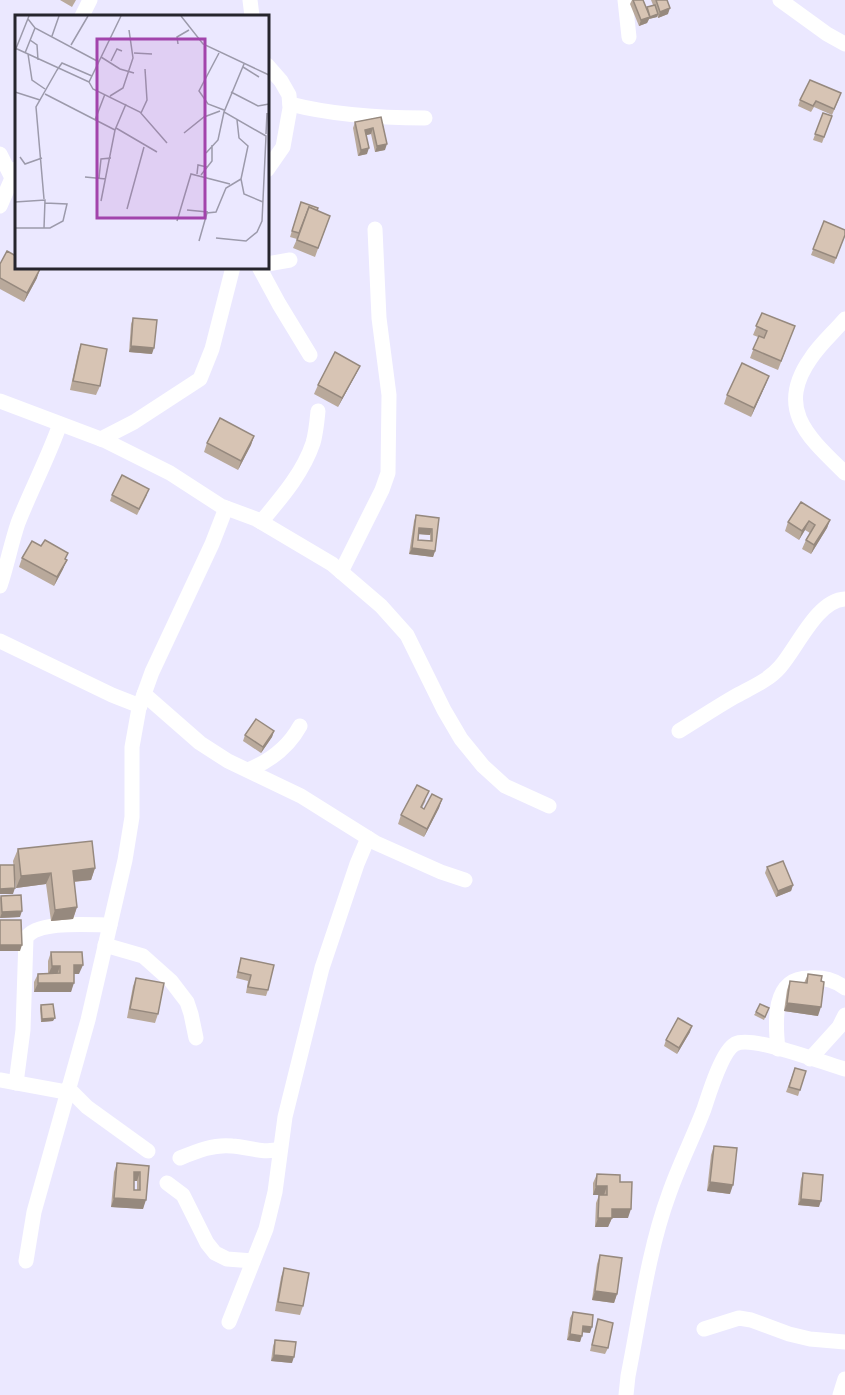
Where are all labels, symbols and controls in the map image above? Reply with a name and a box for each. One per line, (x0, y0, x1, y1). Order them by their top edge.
inset map (15, 15, 268, 268)

